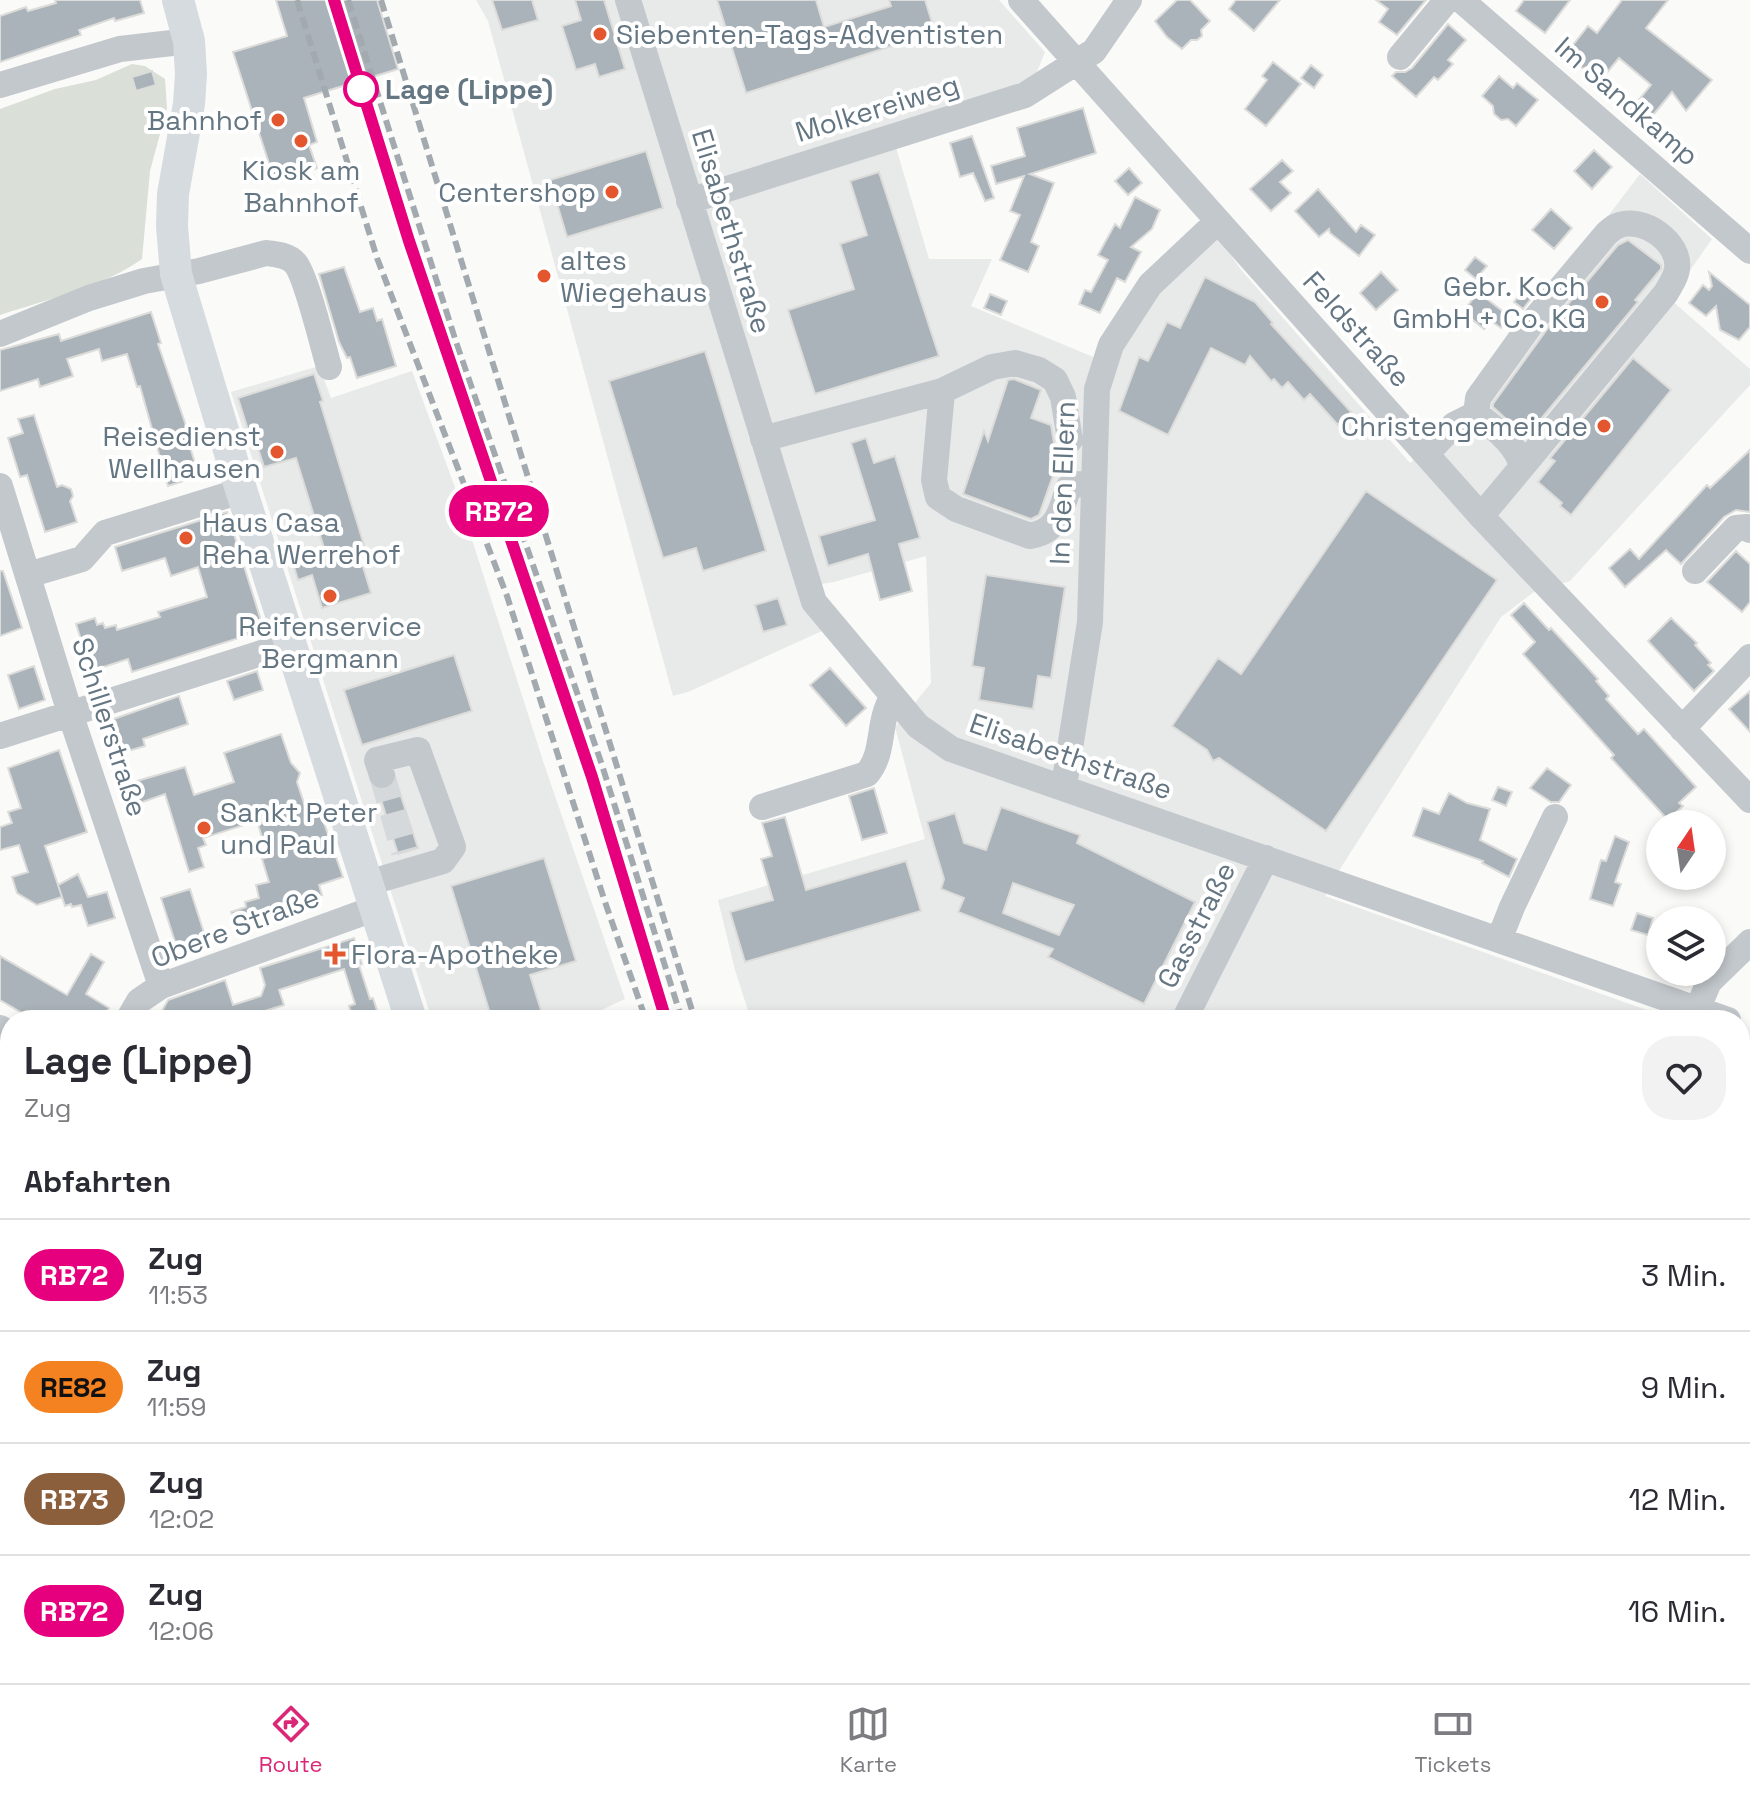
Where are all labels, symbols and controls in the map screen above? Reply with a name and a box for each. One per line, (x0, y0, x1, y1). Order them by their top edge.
place label: Siebenten-Tags-Adventisten (616, 16, 1003, 52)
marker: Siebenten-Tags-Adventisten (591, 25, 609, 43)
street label: Im Sandkamp (1547, 29, 1707, 173)
street label: Molkereiweg (791, 66, 963, 150)
place label: Lage (Lippe) (385, 71, 553, 107)
marker: Lage (Lippe) (344, 72, 378, 106)
place label: Bahnhof (147, 102, 262, 138)
marker: Bahnhof (269, 111, 287, 129)
street label: Elisabethstraße (684, 124, 780, 338)
marker: Kiosk am Bahnhof (292, 132, 310, 150)
place label: Kiosk am Bahnhof (242, 152, 360, 220)
place label: Centershop (438, 174, 596, 210)
marker: Centershop (603, 183, 621, 201)
place label: altes Wiegehaus (560, 242, 707, 310)
street label: Feldstraße (1295, 263, 1419, 395)
marker: altes Wiegehaus (535, 267, 553, 285)
place label: Gebr. Koch GmbH + Co. KG (1392, 268, 1586, 336)
marker: Gebr. Koch GmbH + Co. KG (1593, 293, 1611, 311)
street label: In den Ellern (1041, 400, 1083, 566)
place label: Christengemeinde (1341, 408, 1588, 444)
marker: Christengemeinde (1595, 417, 1613, 435)
place label: Reisedienst Wellhausen (103, 418, 261, 486)
marker: Reisedienst Wellhausen (268, 443, 286, 461)
line badge: RB72 (443, 485, 555, 537)
text: RB72 (465, 493, 533, 529)
place label: Haus Casa Reha Werrehof (202, 504, 401, 572)
marker: Haus Casa Reha Werrehof (177, 529, 195, 547)
marker: Reifenservice Bergmann (321, 587, 339, 605)
place label: Reifenservice Bergmann (238, 608, 422, 676)
street label: Schillerstraße (64, 633, 156, 821)
street label: Elisabethstraße (965, 704, 1177, 808)
place label: Sankt Peter und Paul (220, 794, 377, 862)
north arrow (1646, 810, 1726, 890)
map controls (1646, 810, 1726, 986)
marker: Sankt Peter und Paul (195, 819, 213, 837)
street label: Gasstraße (1149, 856, 1243, 994)
street label: Obere Straße (146, 878, 324, 976)
button: layers (1646, 906, 1726, 986)
place label: Flora-Apotheke (351, 936, 559, 972)
marker: Flora-Apotheke (326, 945, 344, 963)
button: heart (1642, 1036, 1726, 1120)
text: Lage (Lippe) (24, 1037, 252, 1085)
text: Zug (24, 1091, 72, 1125)
text: Abfahrten (24, 1162, 171, 1201)
text: Zug (148, 1239, 203, 1278)
text: 3 Min. (1641, 1256, 1726, 1295)
text: RB72 (40, 1257, 108, 1293)
text: 11:53 (148, 1278, 208, 1312)
text: Zug (147, 1351, 201, 1390)
text: 9 Min. (1641, 1368, 1726, 1407)
text: RE82 (40, 1369, 107, 1405)
text: 11:59 (147, 1390, 206, 1424)
text: Zug (149, 1463, 204, 1502)
text: 12 Min. (1628, 1480, 1726, 1519)
text: RB73 (40, 1481, 109, 1517)
text: 12:02 (149, 1502, 214, 1536)
text: Zug (148, 1575, 203, 1614)
text: 16 Min. (1628, 1592, 1726, 1631)
text: RB72 (40, 1593, 108, 1629)
text: 12:06 (148, 1614, 214, 1648)
tab: Route (259, 1702, 322, 1778)
tab: Karte (840, 1702, 897, 1778)
tab: Tickets (1414, 1702, 1491, 1778)

